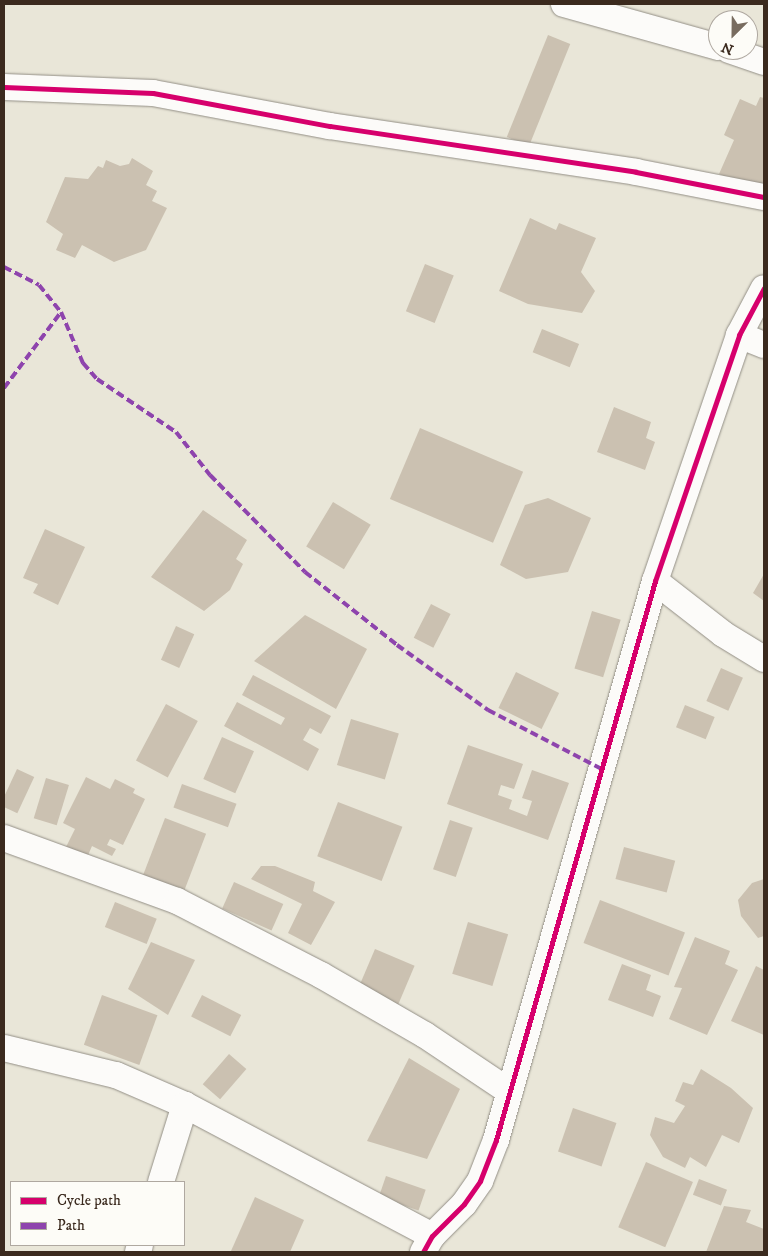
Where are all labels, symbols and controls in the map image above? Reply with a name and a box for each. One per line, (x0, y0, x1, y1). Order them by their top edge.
north arrow (708, 10, 758, 60)
text: N (719, 37, 736, 58)
legend (10, 1181, 185, 1246)
text: Cycle path (57, 1191, 121, 1210)
text: Path (57, 1216, 85, 1235)

